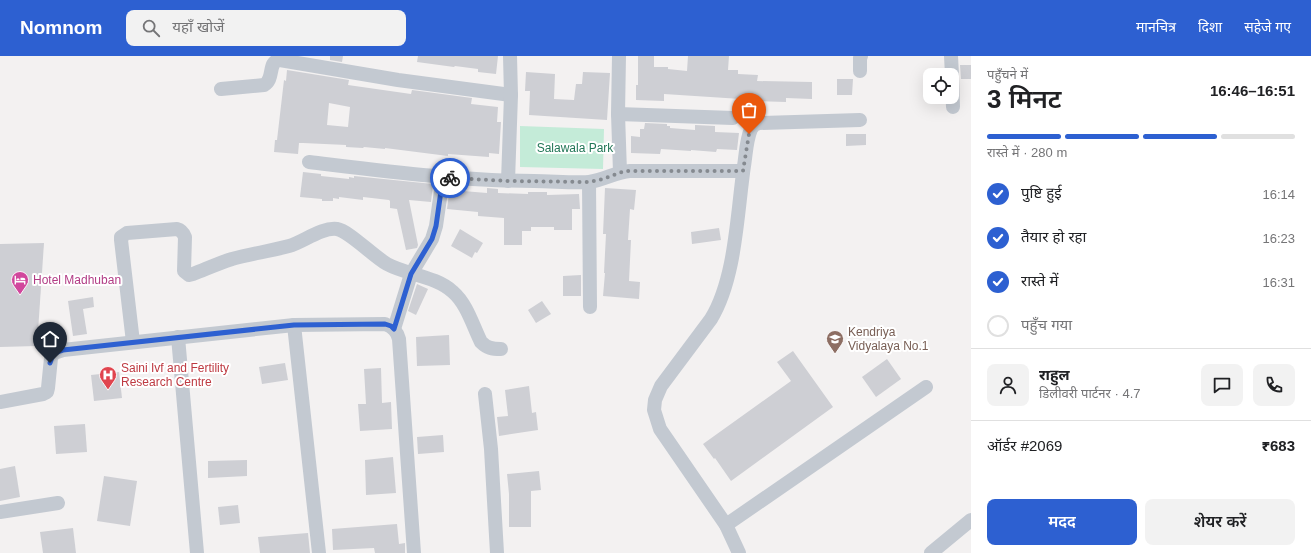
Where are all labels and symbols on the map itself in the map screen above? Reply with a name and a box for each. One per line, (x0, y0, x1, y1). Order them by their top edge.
pin (732, 93, 766, 134)
park label: Salawala Park (537, 141, 614, 155)
courier (430, 158, 470, 198)
hotel icon: Hotel Madhuban (10, 270, 30, 295)
place label: Hotel Madhuban (33, 273, 121, 287)
pin (33, 322, 67, 363)
place label: Kendriya Vidyalaya No.1 (848, 325, 929, 353)
school or university icon: Kendriya Vidyalaya No.1 (825, 329, 845, 354)
place label: Saini Ivf and Fertility Research Centre (121, 361, 229, 389)
hospital icon: Saini Ivf and Fertility Research Centre (98, 365, 118, 390)

